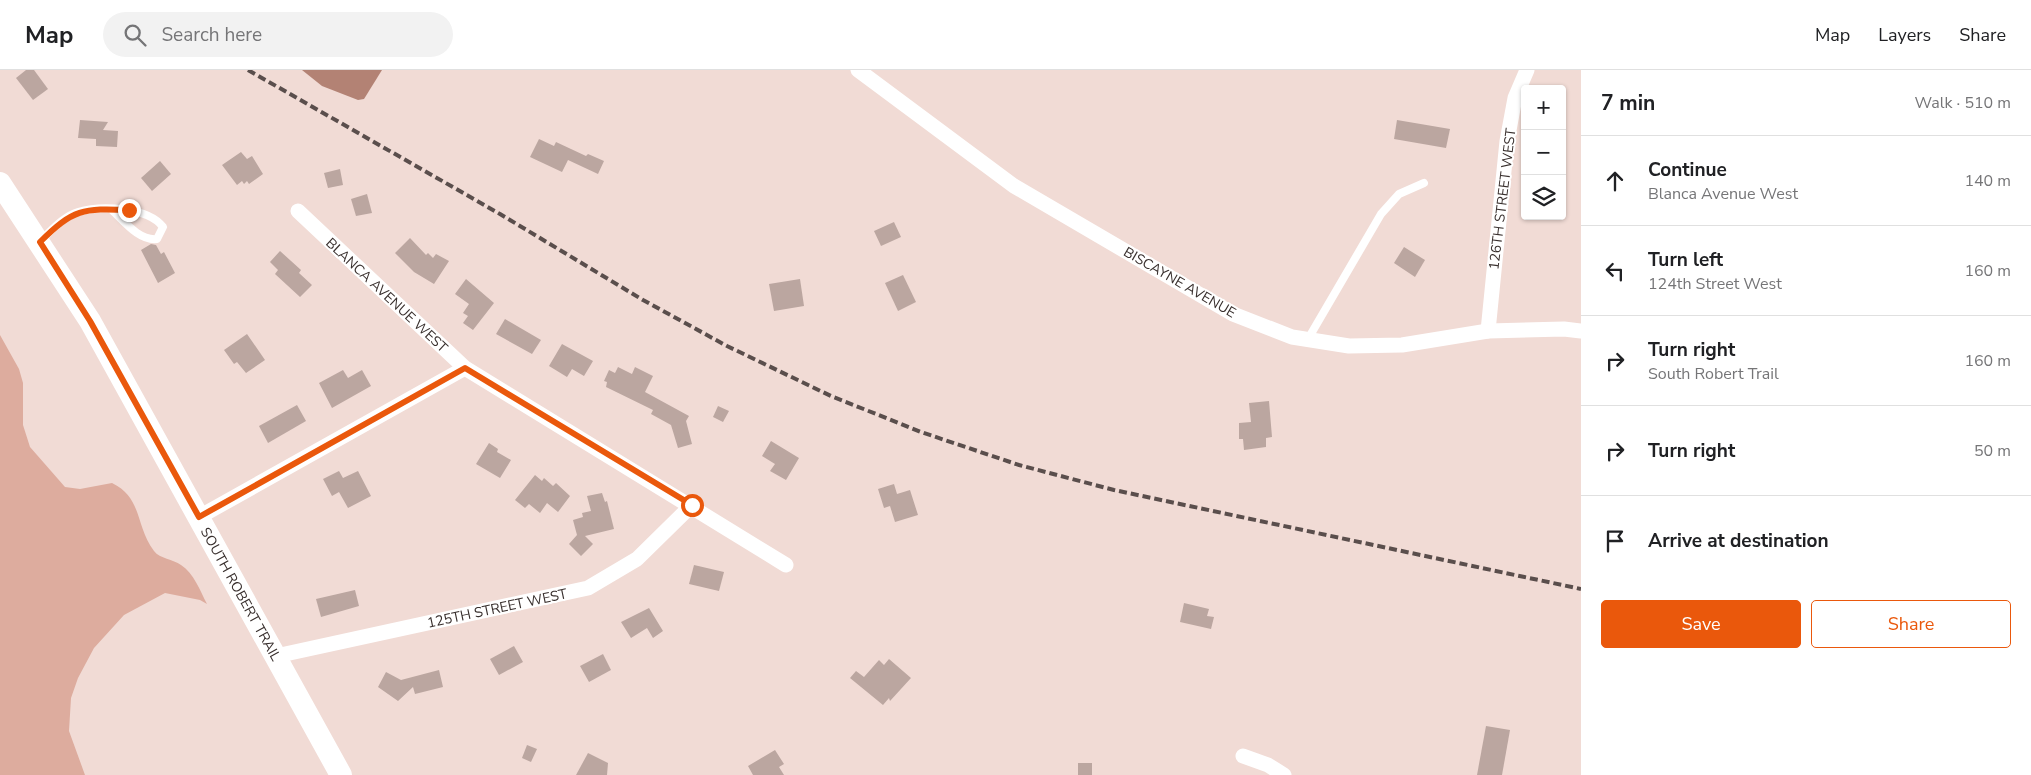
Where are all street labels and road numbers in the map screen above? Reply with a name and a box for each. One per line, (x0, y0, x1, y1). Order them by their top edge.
street label: 126TH STREET WEST (1484, 127, 1521, 271)
street label: BLANCA AVENUE WEST (322, 234, 452, 357)
street label: BISCAYNE AVENUE (1120, 243, 1239, 322)
street label: SOUTH ROBERT TRAIL (196, 524, 285, 665)
street label: 125TH STREET WEST (425, 584, 569, 633)

